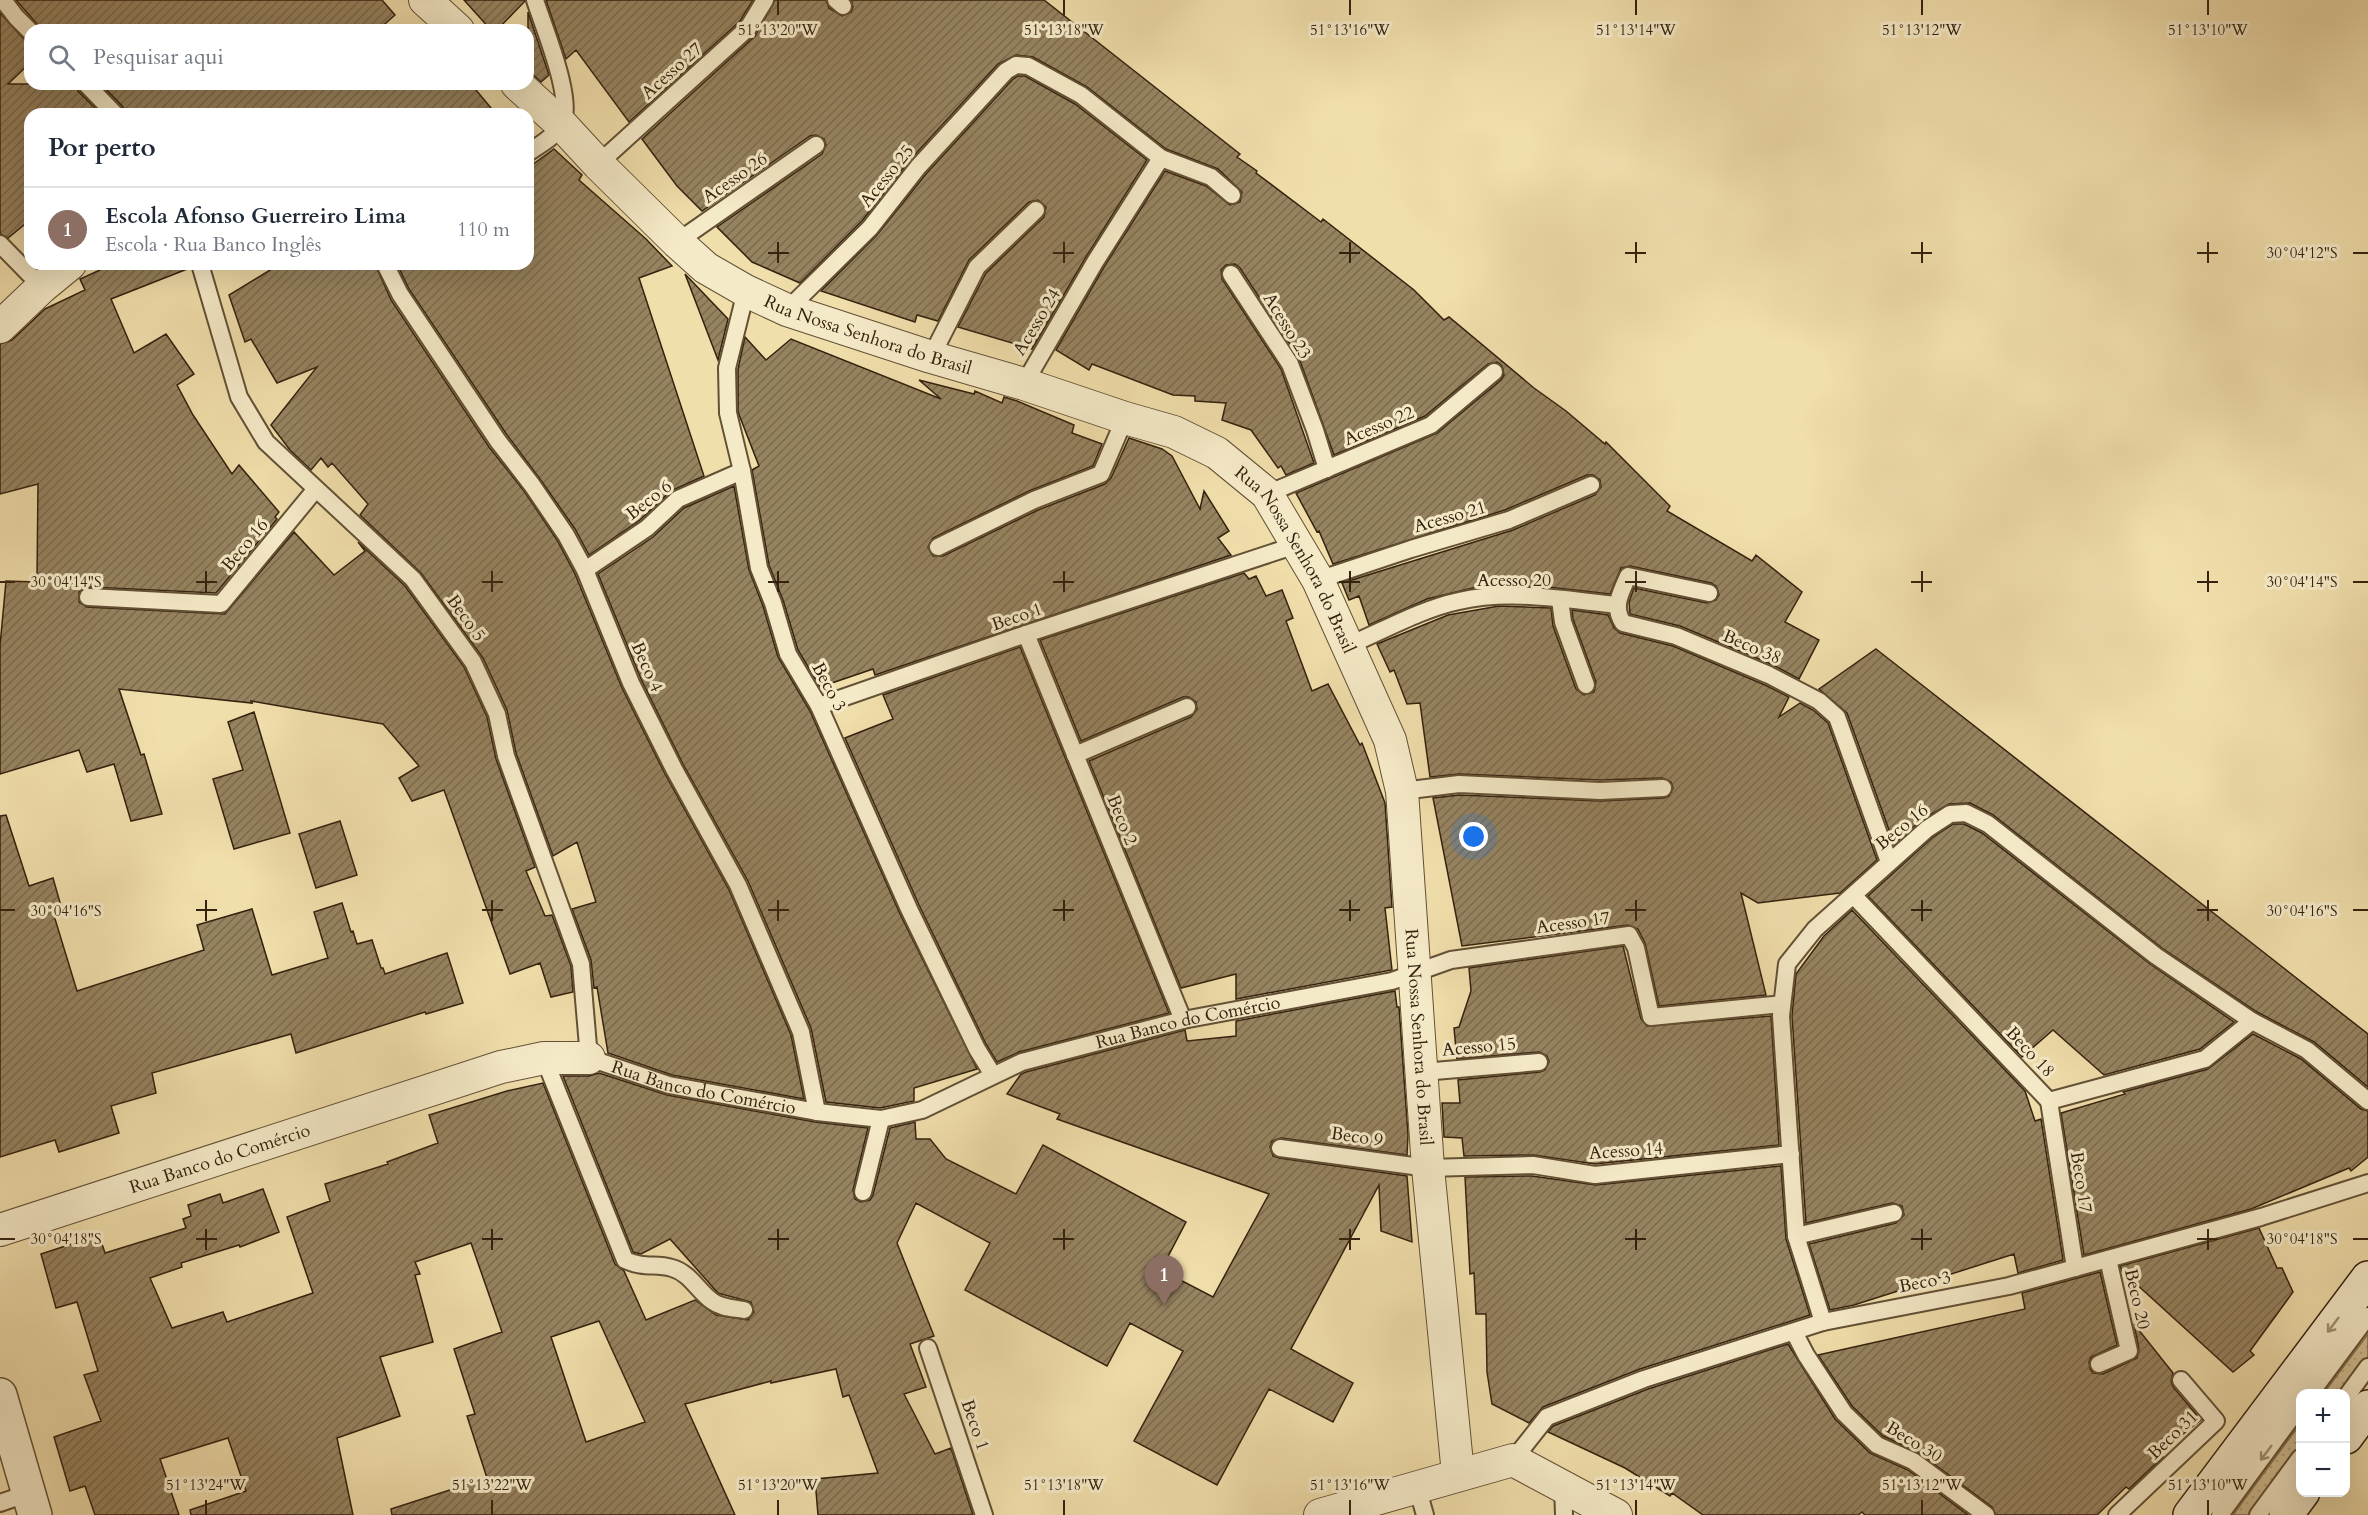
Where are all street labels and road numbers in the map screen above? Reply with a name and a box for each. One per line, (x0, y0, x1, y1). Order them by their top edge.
street label: Acesso 27 (636, 37, 708, 105)
street label: Acesso 25 (854, 139, 920, 213)
street label: Acesso 26 (697, 146, 773, 210)
street label: Acesso 24 (1007, 284, 1067, 360)
street label: Acesso 23 (1257, 288, 1317, 364)
street label: Rua Nossa Senhora do Brasil (760, 289, 975, 381)
street label: Acesso 22 (1340, 400, 1418, 452)
street label: Rua Nossa Senhora do Brasil (1229, 460, 1362, 658)
street label: Beco 6 (621, 474, 677, 526)
street label: Acesso 21 (1411, 495, 1489, 539)
street label: Beco 16 (216, 513, 274, 577)
street label: Acesso 20 (1477, 568, 1551, 593)
street label: Beco 5 (440, 589, 492, 647)
street label: Beco 1 (988, 597, 1046, 637)
street label: Beco 38 (1719, 623, 1785, 671)
street label: Beco 4 (625, 638, 669, 696)
street label: Beco 3 (806, 658, 852, 716)
street label: Beco 2 (1101, 791, 1143, 849)
street label: Beco 16 (1870, 798, 1934, 856)
street label: Acesso 17 (1535, 905, 1611, 941)
street label: Rua Nossa Senhora do Brasil (1399, 928, 1439, 1147)
street label: Rua Banco do Comércio (1093, 990, 1283, 1055)
street label: Beco 18 (2000, 1021, 2060, 1083)
street label: Acesso 15 (1441, 1031, 1517, 1063)
street label: Rua Banco do Comércio (608, 1054, 798, 1120)
street label: Rua Banco do Comércio (126, 1117, 314, 1200)
street label: Beco 9 (1329, 1121, 1385, 1153)
street label: Acesso 14 (1588, 1136, 1664, 1166)
street label: Beco 17 (2064, 1150, 2098, 1214)
street label: Beco 3 (1897, 1265, 1953, 1299)
street label: Beco 20 (2118, 1266, 2156, 1332)
street label: Beco 1 (955, 1396, 995, 1454)
street label: Beco 31 (2142, 1405, 2204, 1465)
street label: Beco 30 (1881, 1415, 1947, 1469)

